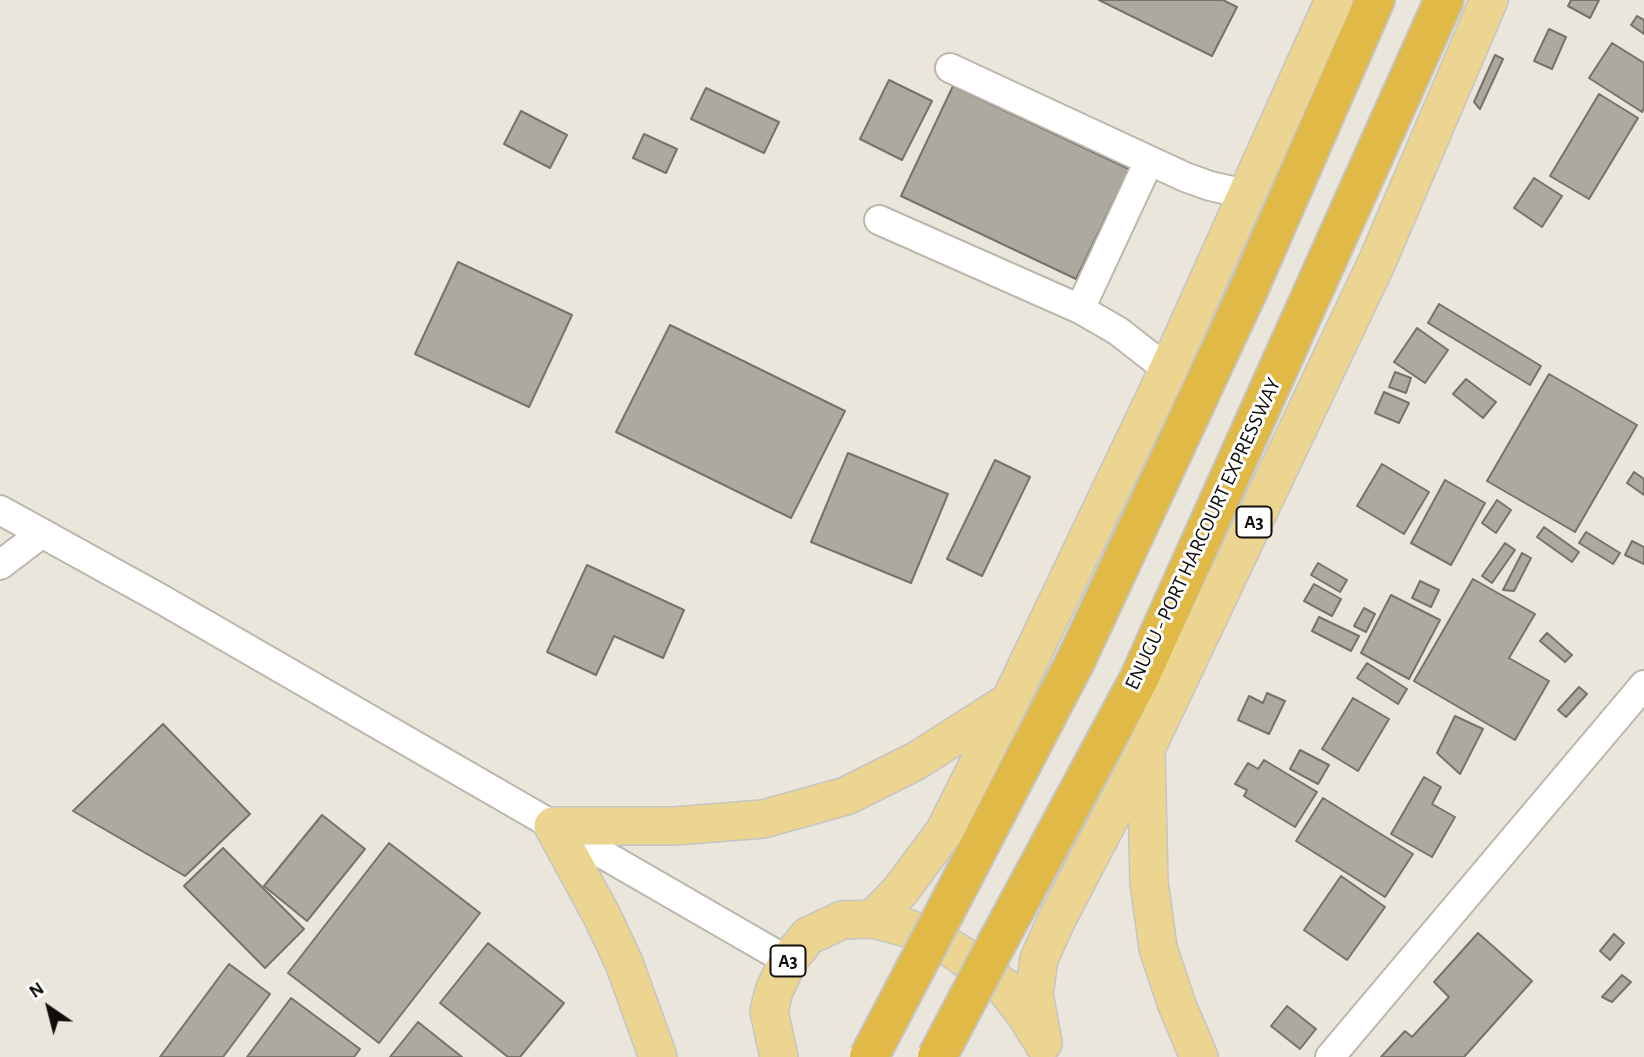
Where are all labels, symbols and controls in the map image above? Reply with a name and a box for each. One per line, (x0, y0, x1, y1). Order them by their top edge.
street label: ENUGU - PORT HARCOURT EXPRESSWAY (1119, 374, 1287, 694)
road number: A3 (1236, 506, 1272, 538)
road number: A3 (770, 945, 806, 976)
north arrow (14, 973, 84, 1043)
text: N (26, 979, 48, 1002)

